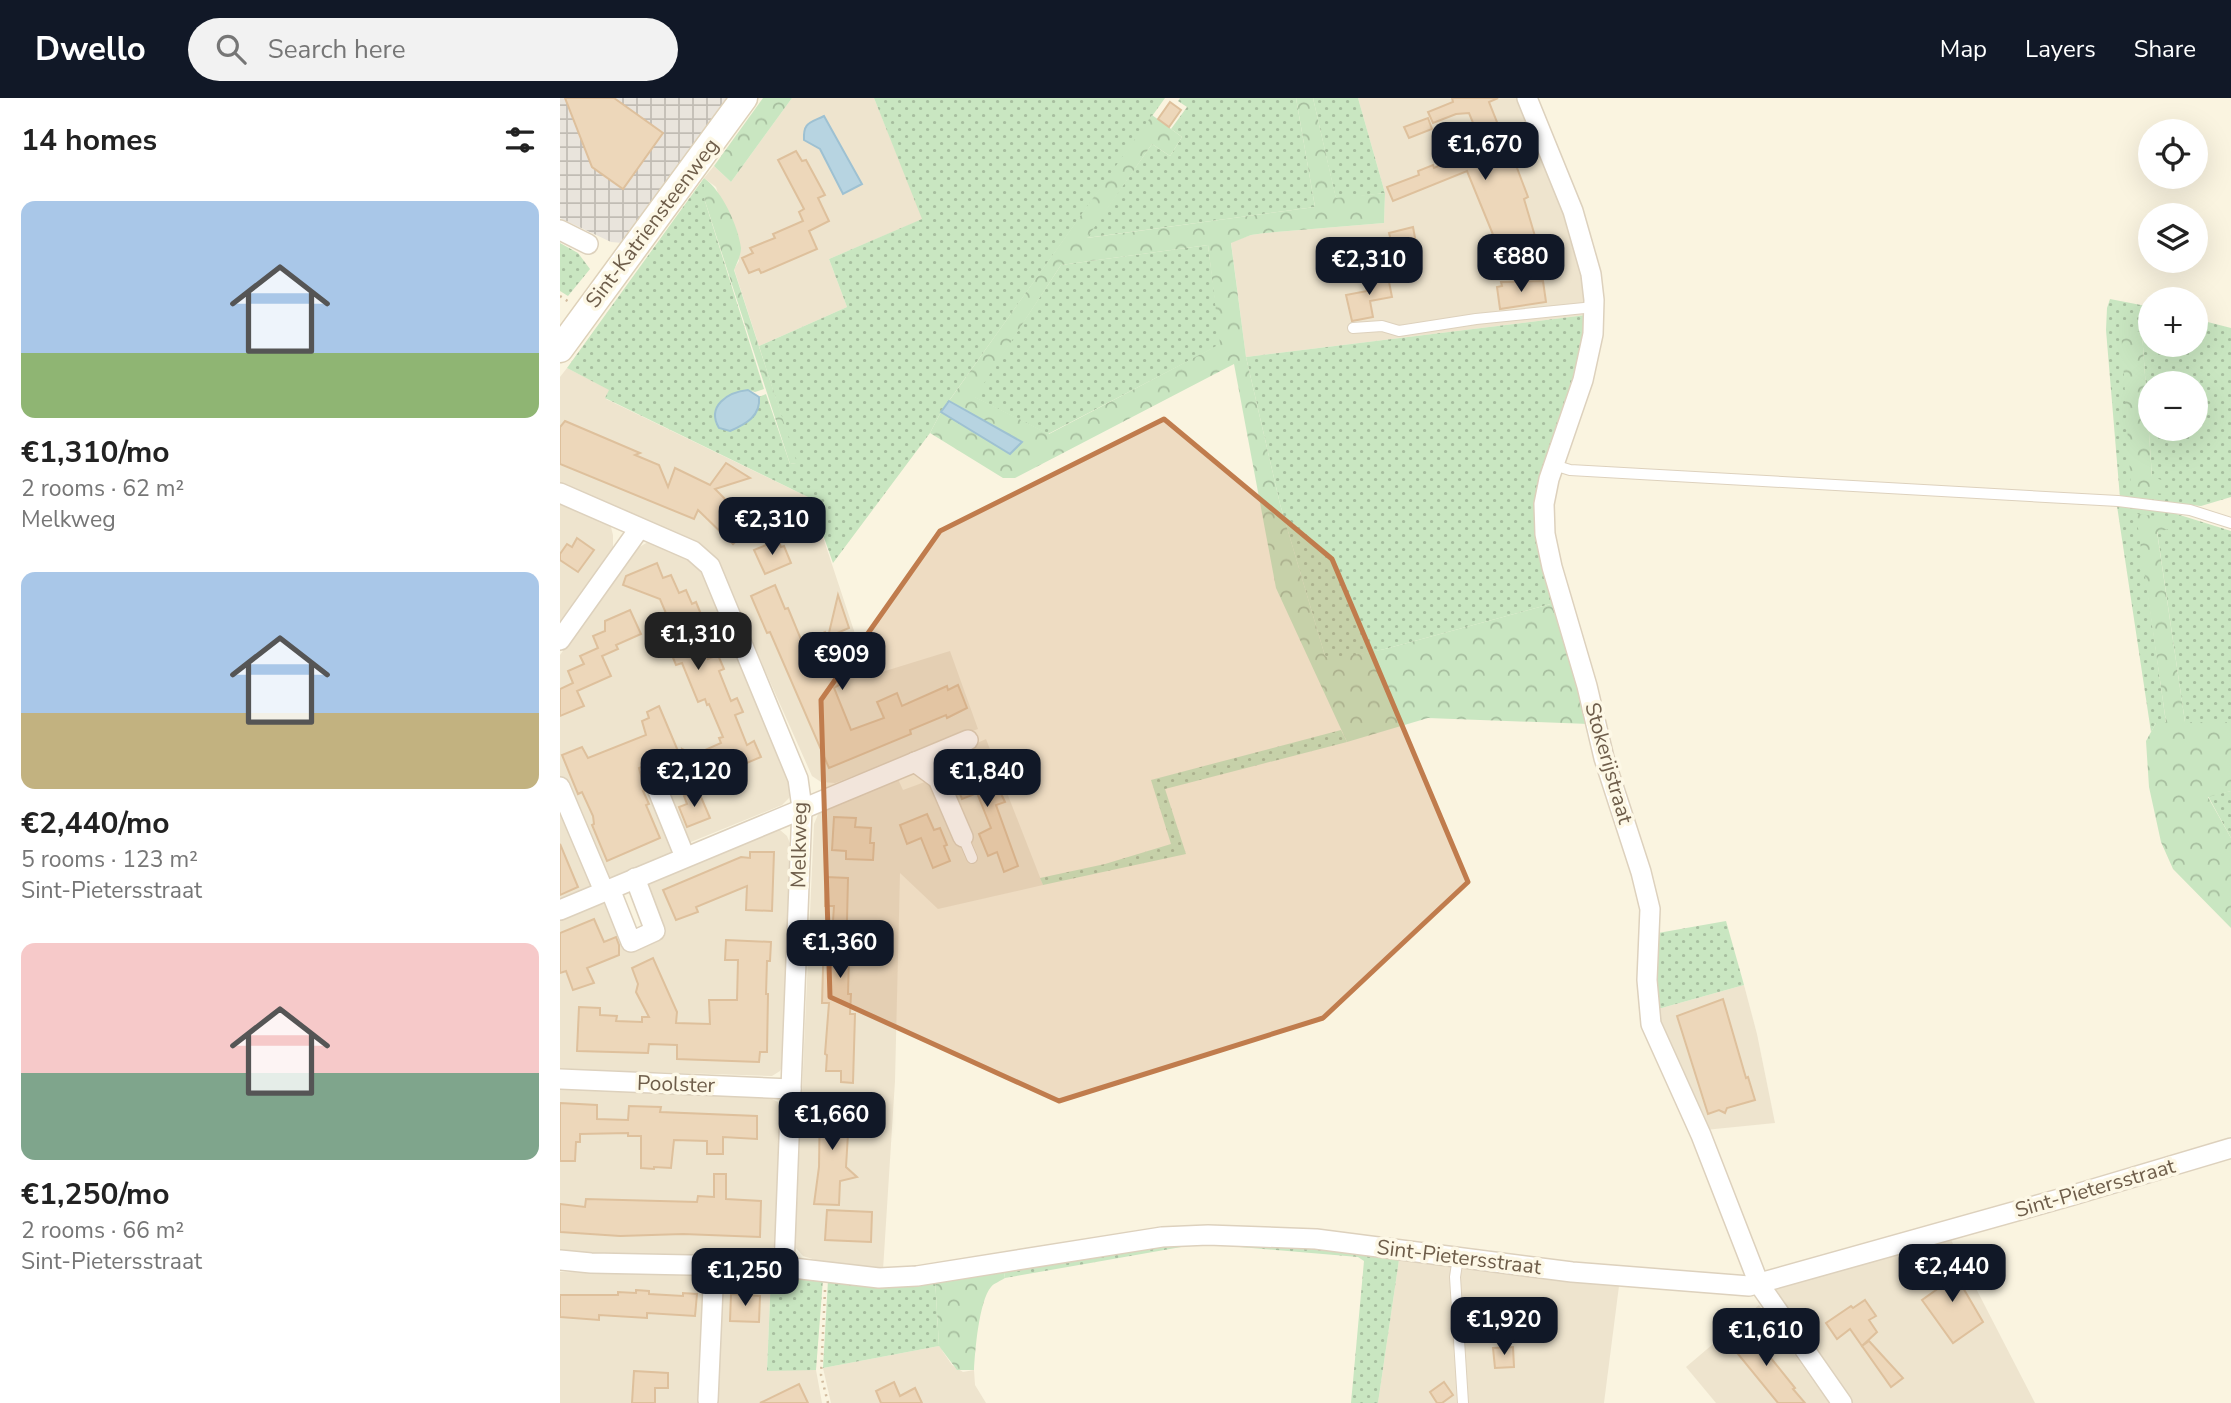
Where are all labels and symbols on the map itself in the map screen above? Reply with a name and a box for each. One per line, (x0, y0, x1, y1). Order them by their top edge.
pin: €1,670 (1428, 122, 1542, 182)
street label: Sint-Katriensteenweg (579, 133, 725, 313)
pin: €880 (1480, 234, 1562, 294)
pin: €2,310 (1312, 238, 1426, 297)
pin: €2,310 (715, 498, 829, 557)
pin: €1,310 (641, 612, 755, 672)
pin: €909 (801, 632, 883, 692)
street label: Stokerijstraat (1578, 699, 1640, 828)
pin: €2,120 (637, 750, 751, 809)
pin: €1,840 (930, 750, 1044, 809)
street label: Melkweg (784, 802, 814, 888)
pin: €1,360 (783, 920, 897, 980)
street label: Poolster (636, 1069, 716, 1099)
pin: €1,660 (775, 1093, 889, 1152)
street label: Sint-Pietersstraat (2012, 1152, 2179, 1224)
street label: Sint-Pietersstraat (1375, 1233, 1543, 1281)
pin: €2,440 (1895, 1244, 2009, 1304)
pin: €1,250 (688, 1248, 802, 1308)
pin: €1,920 (1447, 1298, 1561, 1357)
pin: €1,610 (1709, 1308, 1823, 1368)

